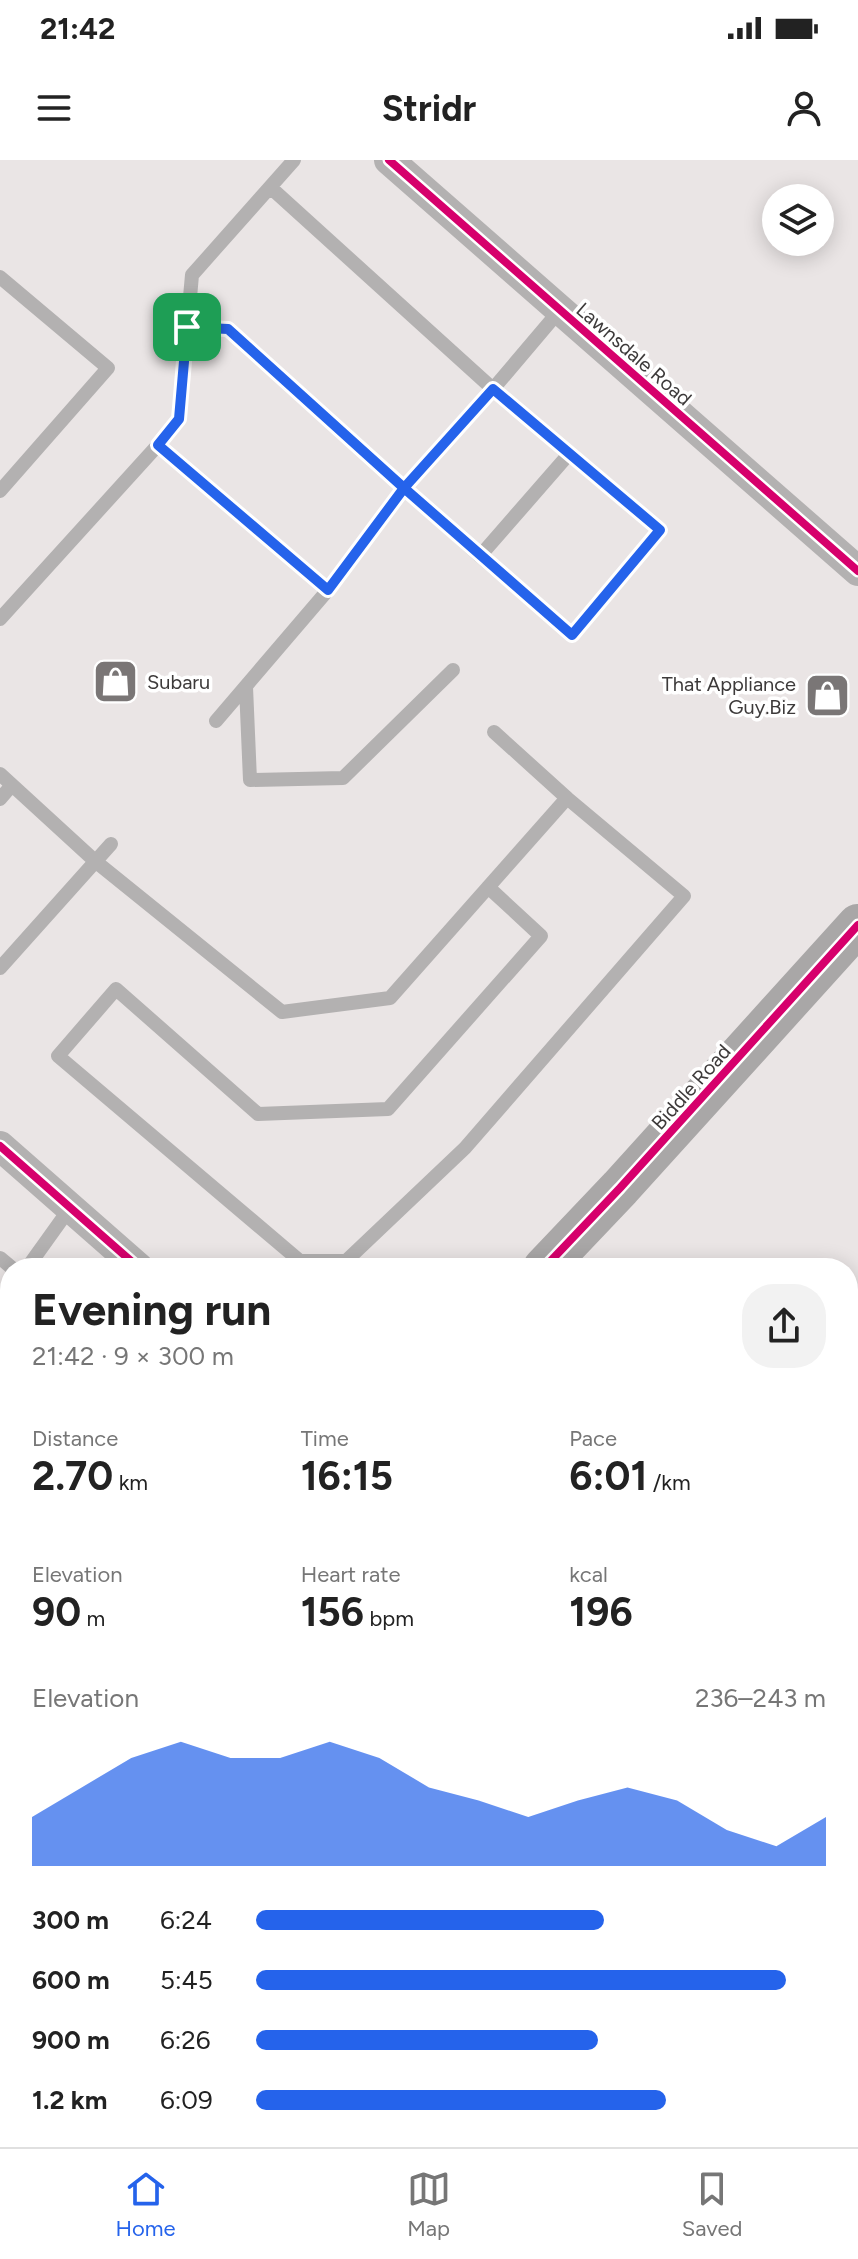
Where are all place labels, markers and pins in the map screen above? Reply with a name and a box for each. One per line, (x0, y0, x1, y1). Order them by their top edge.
pin (153, 293, 221, 361)
shop icon: Subaru (92, 658, 140, 706)
place label: Subaru (147, 670, 210, 694)
place label: That Appliance Guy.Biz (662, 672, 796, 719)
shop icon: That Appliance Guy.Biz (803, 672, 851, 720)

